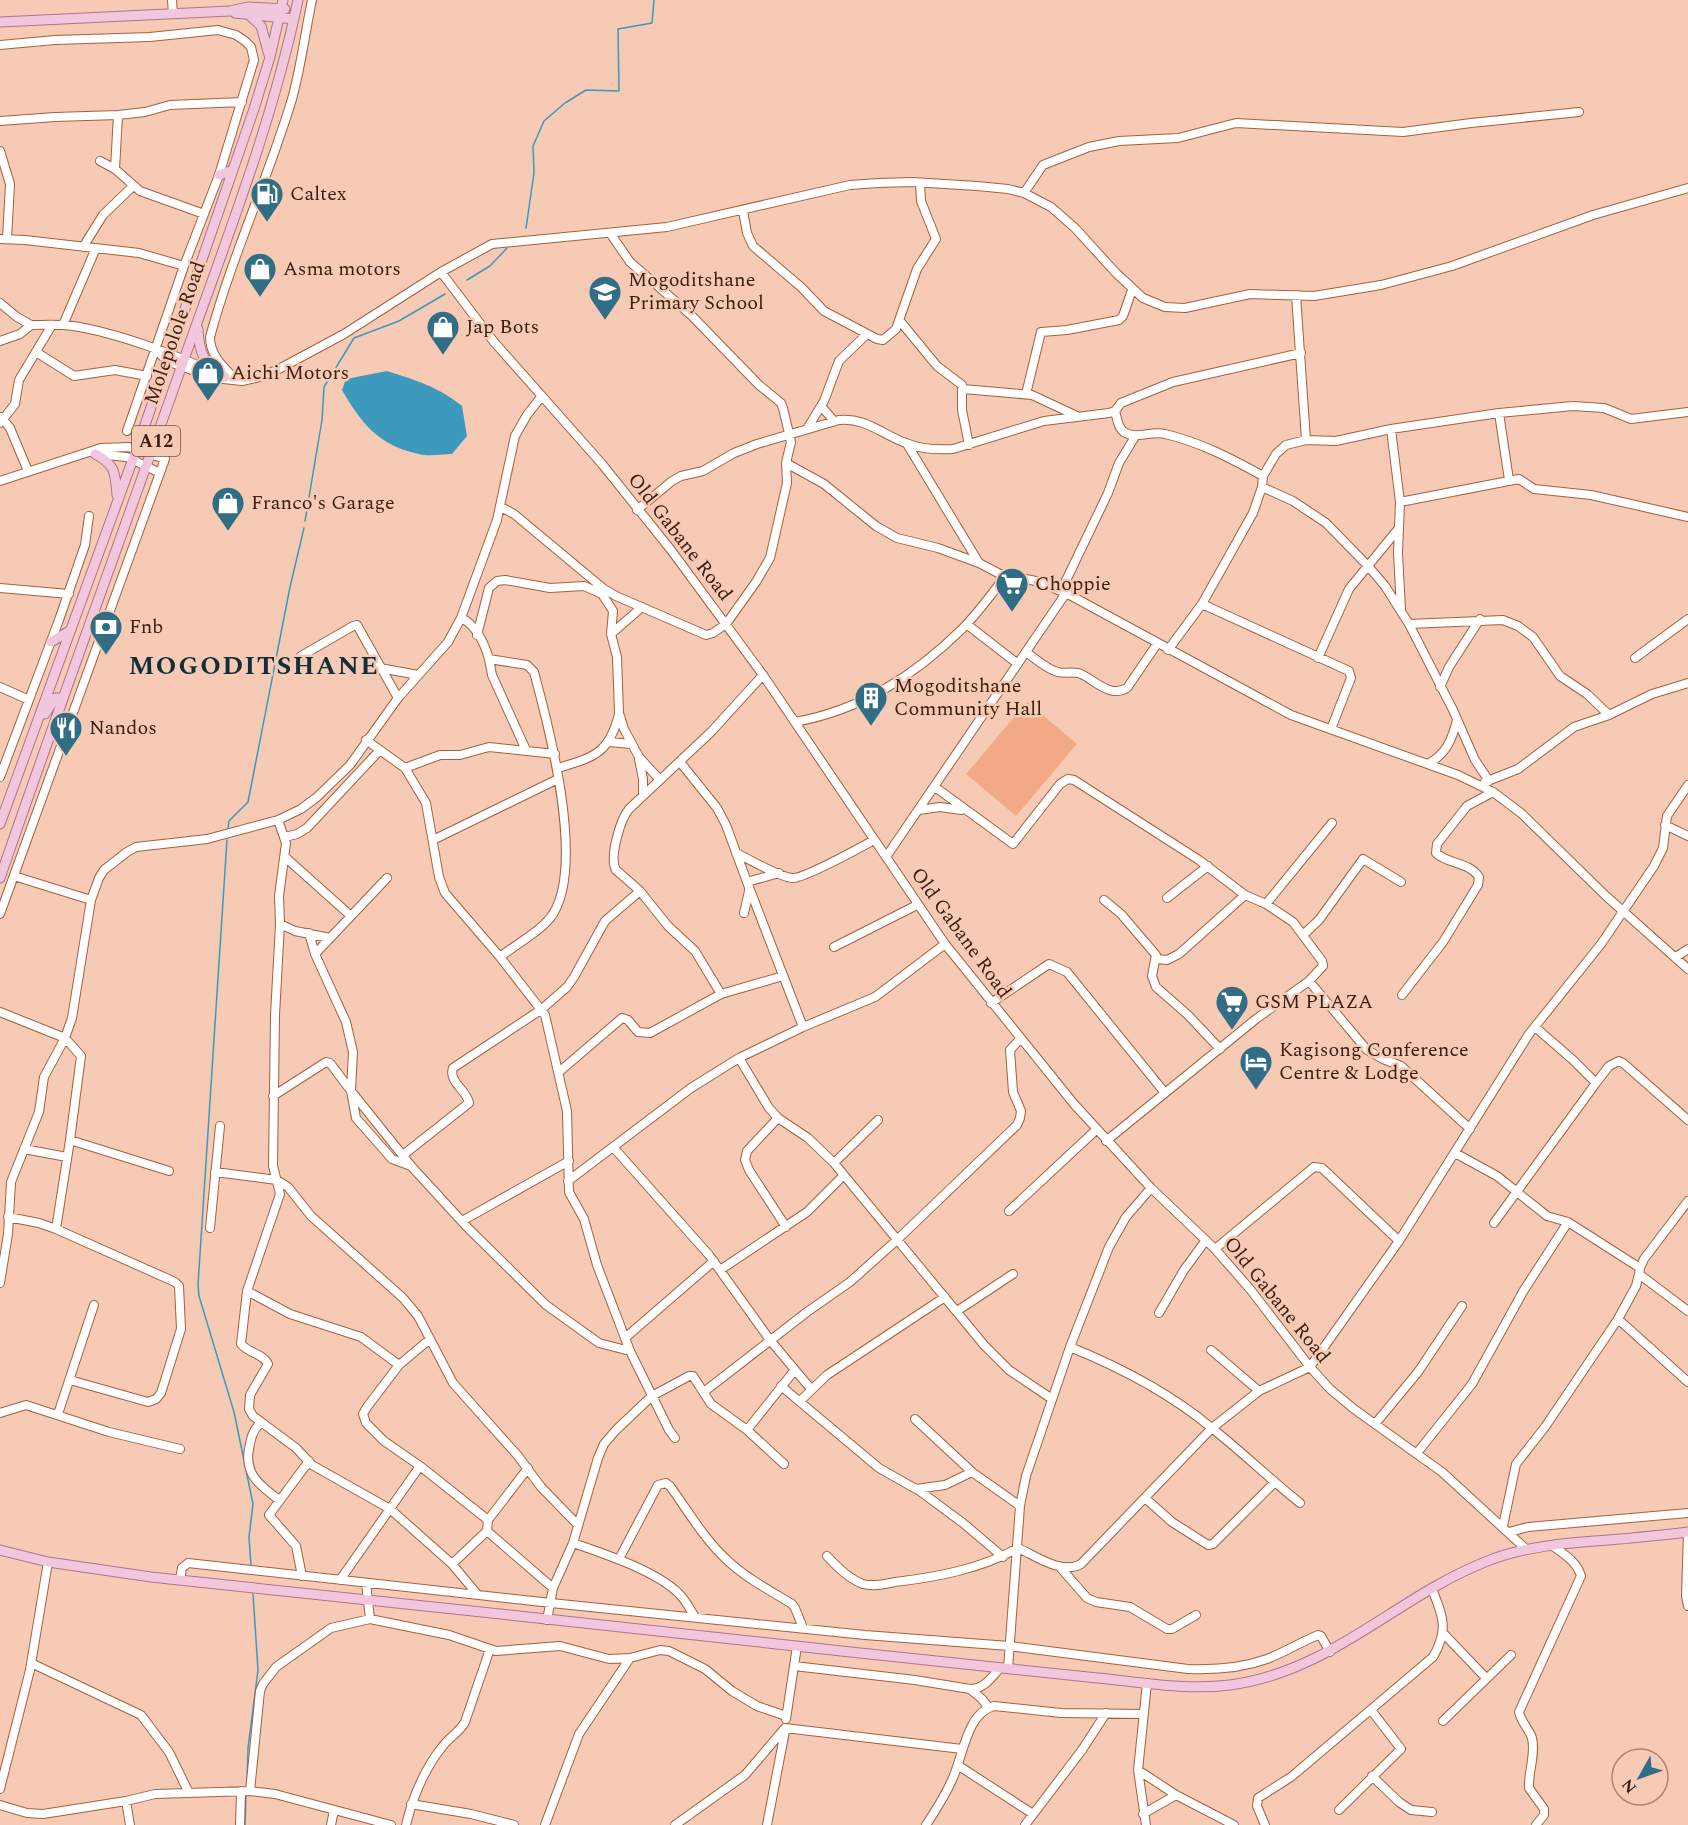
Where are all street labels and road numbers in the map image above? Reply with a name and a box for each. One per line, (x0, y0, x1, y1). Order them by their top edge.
street label: Molepolole Road (136, 257, 214, 409)
road number: A12 (132, 426, 180, 456)
street label: Old Gabane Road (620, 466, 740, 608)
street label: Old Gabane Road (903, 861, 1019, 1005)
street label: Old Gabane Road (1216, 1230, 1338, 1370)

